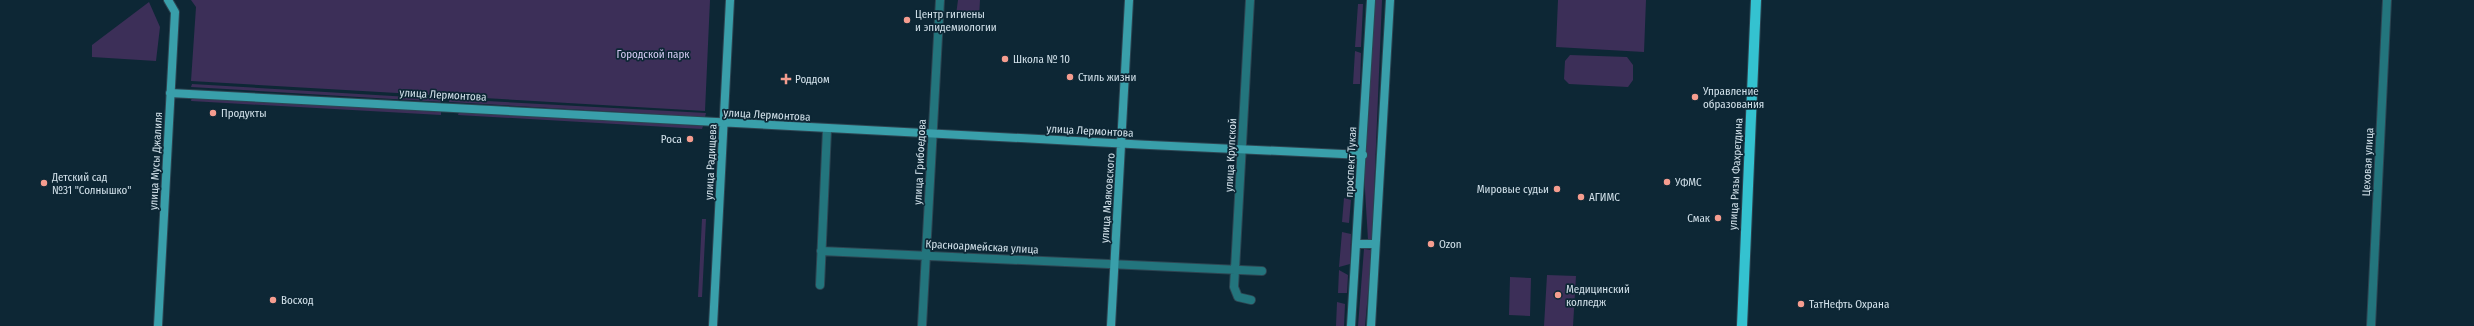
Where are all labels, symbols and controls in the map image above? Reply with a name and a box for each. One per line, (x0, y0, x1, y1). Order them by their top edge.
place label: Центр гигиены и эпидемиологии (915, 8, 997, 34)
marker: Центр гигиены и эпидемиологии (902, 15, 912, 25)
park label: Городской парк (616, 48, 690, 61)
place label: Школа № 10 (1013, 53, 1070, 66)
marker: Школа № 10 (1000, 54, 1010, 64)
place label: Стиль жизни (1078, 71, 1136, 84)
marker: Стиль жизни (1065, 72, 1075, 82)
marker: Роддом (780, 73, 792, 85)
place label: Роддом (795, 73, 830, 86)
place label: Управление образования (1702, 85, 1764, 111)
street label: улица Лермонтова (399, 86, 487, 104)
marker: Управление образования (1690, 92, 1700, 102)
street label: улица Лермонтова (723, 106, 811, 124)
place label: Продукты (221, 107, 267, 120)
marker: Продукты (208, 108, 218, 118)
street label: улица Мусы Джалиля (147, 111, 165, 211)
street label: улица Крупской (1223, 118, 1239, 192)
street label: улица Ризы Фахретдина (1727, 118, 1745, 230)
street label: улица Грибоедова (911, 119, 929, 205)
street label: улица Лермонтова (1046, 122, 1134, 140)
street label: улица Радищева (703, 124, 719, 200)
street label: проспект Тукая (1343, 126, 1359, 198)
street label: Цеховая улица (2360, 127, 2376, 197)
place label: Роса (661, 133, 682, 146)
marker: Роса (685, 134, 695, 144)
street label: улица Маяковского (1098, 152, 1118, 244)
place label: Детский сад №31 "Солнышко" (51, 171, 131, 197)
place label: УФМС (1674, 176, 1702, 189)
marker: УФМС (1662, 177, 1672, 187)
marker: Детский сад №31 "Солнышко" (39, 178, 49, 188)
place label: Мировые судьи (1477, 183, 1549, 196)
marker: Мировые судьи (1552, 184, 1562, 194)
place label: АГИМС (1589, 191, 1620, 204)
marker: АГИМС (1576, 192, 1586, 202)
place label: Смак (1687, 212, 1711, 225)
marker: Смак (1713, 213, 1723, 223)
street label: Красноармейская улица (925, 238, 1039, 256)
place label: Ozon (1439, 238, 1462, 251)
marker: Ozon (1426, 239, 1436, 249)
place label: Медицинский колледж (1566, 283, 1630, 309)
marker: Медицинский колледж (1553, 290, 1563, 300)
place label: Восход (281, 294, 314, 307)
marker: Восход (268, 295, 278, 305)
place label: ТатНефть Охрана (1809, 298, 1889, 311)
marker: ТатНефть Охрана (1796, 299, 1806, 309)

